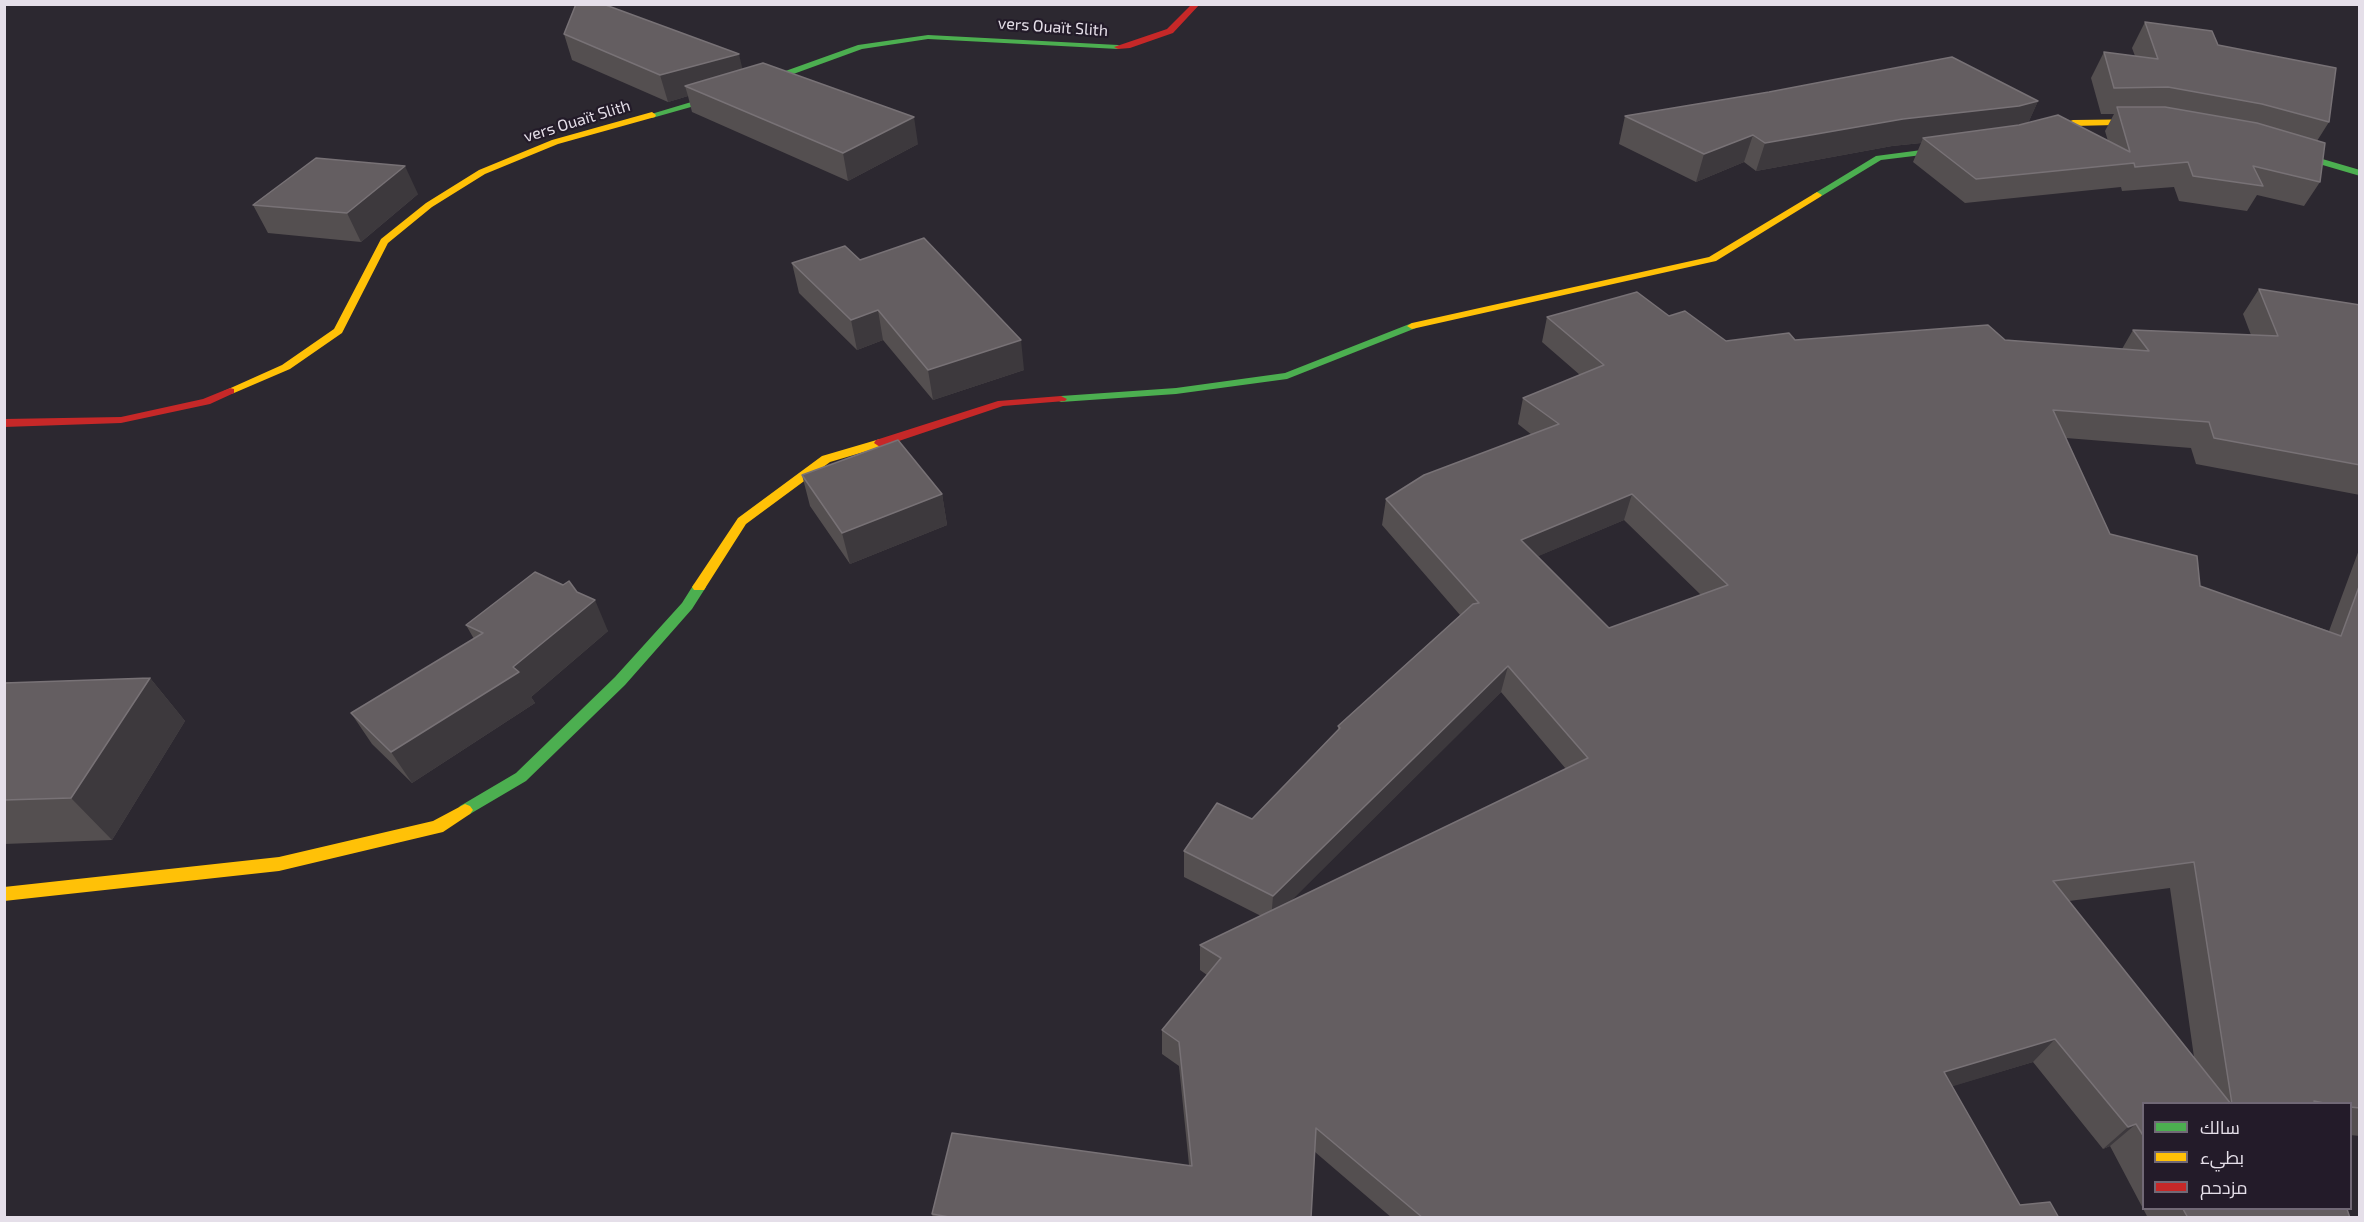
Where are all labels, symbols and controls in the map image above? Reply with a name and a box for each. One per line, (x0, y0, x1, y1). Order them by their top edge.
street label: vers Ouaït Slith (997, 14, 1109, 40)
street label: vers Ouaït Slith (521, 96, 633, 146)
legend (2142, 1102, 2352, 1210)
text: سالك (2200, 1116, 2240, 1138)
text: بطيء (2200, 1146, 2244, 1168)
text: مزدحم (2200, 1176, 2248, 1198)

